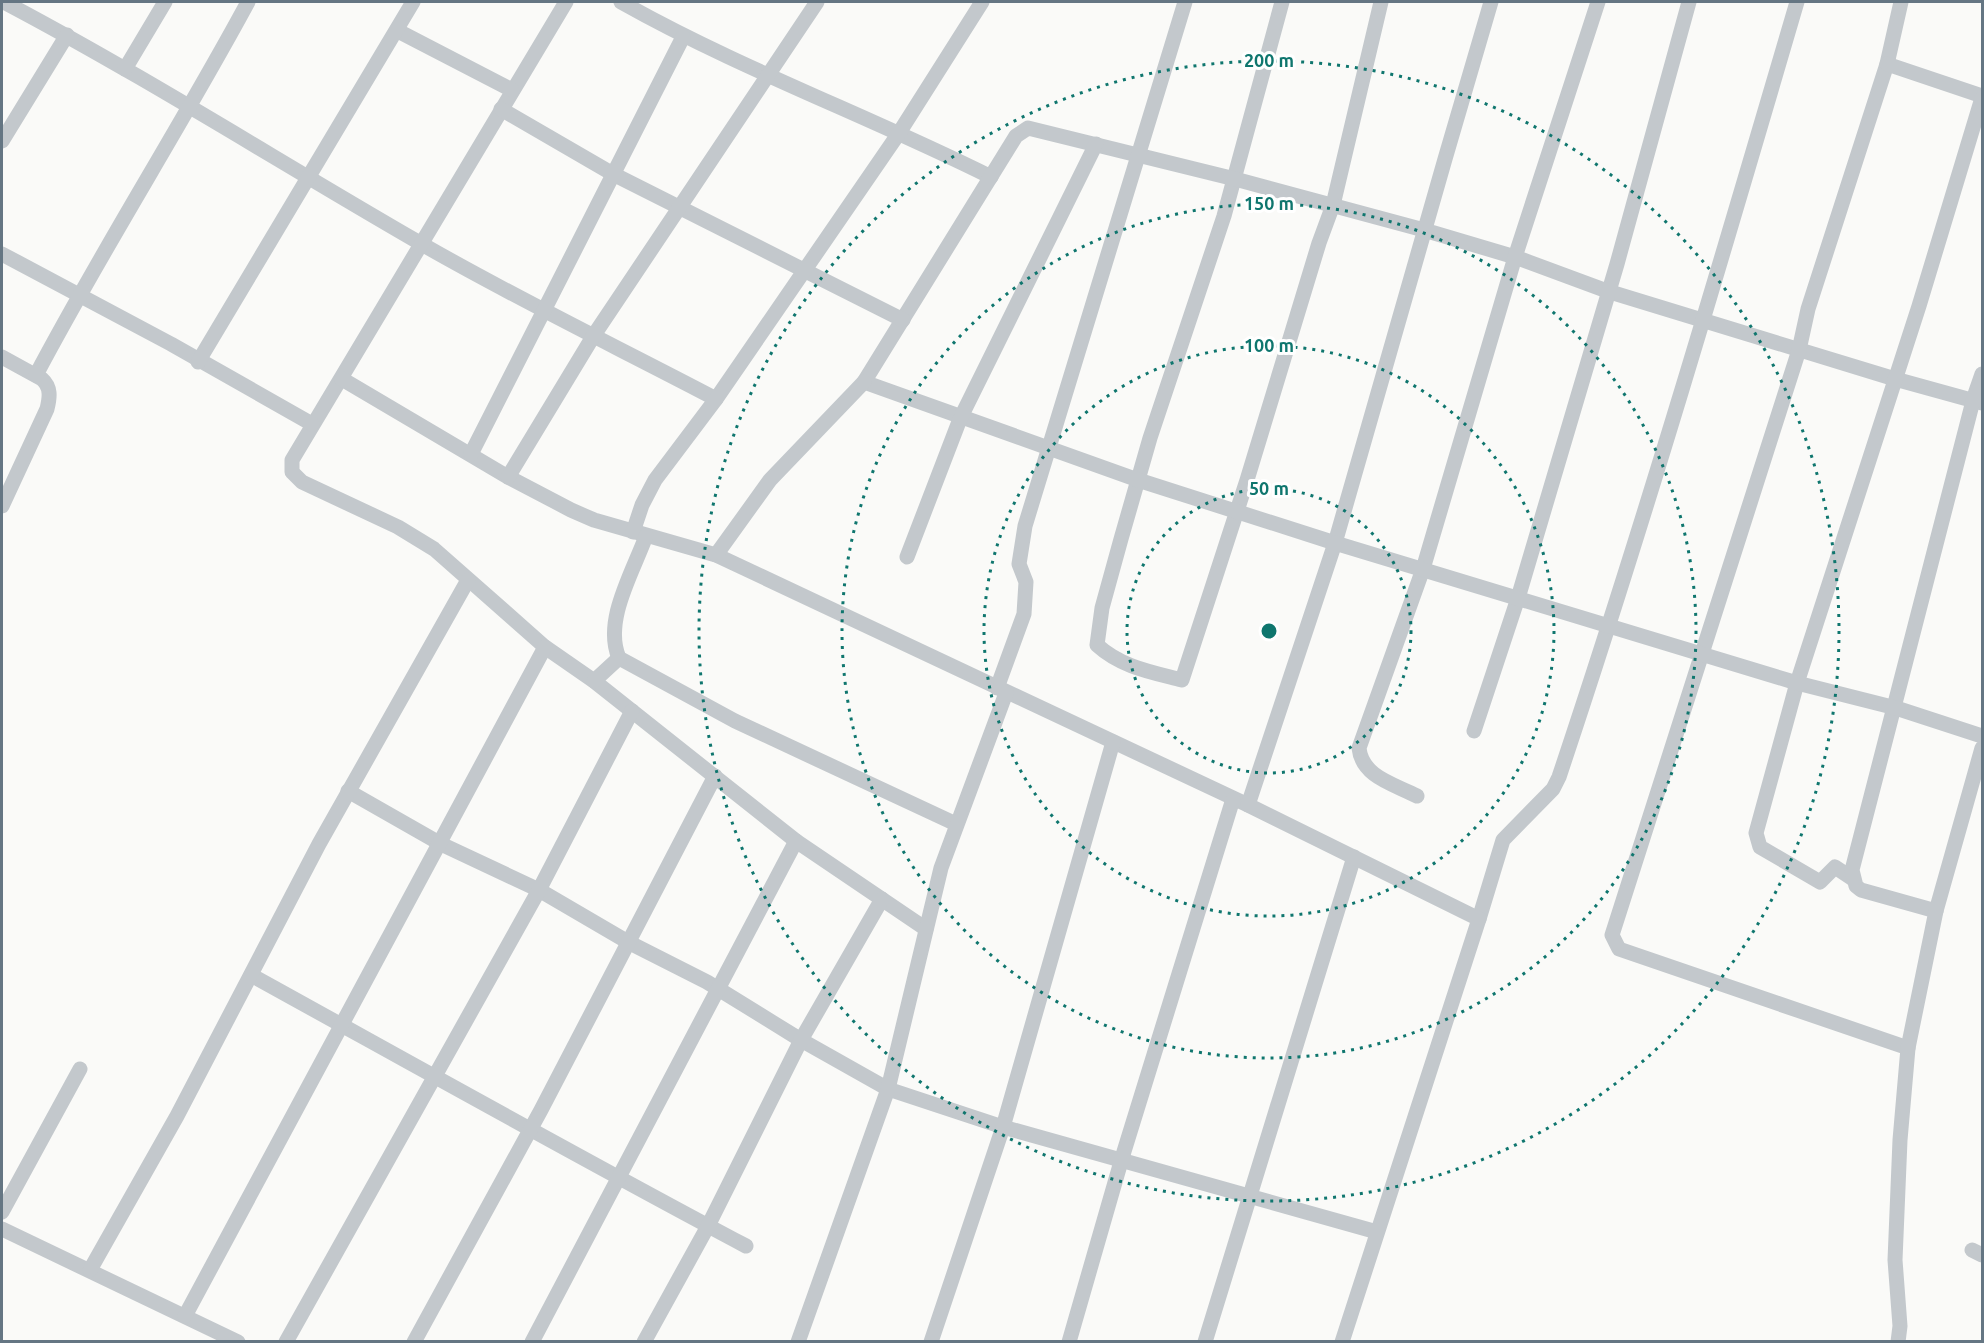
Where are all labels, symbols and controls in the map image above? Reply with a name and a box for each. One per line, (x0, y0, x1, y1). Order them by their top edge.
text: 200 m (1244, 50, 1294, 70)
text: 150 m (1244, 193, 1294, 213)
text: 100 m (1244, 335, 1294, 355)
text: 50 m (1249, 478, 1289, 498)
centre of rings (1259, 621, 1279, 641)

